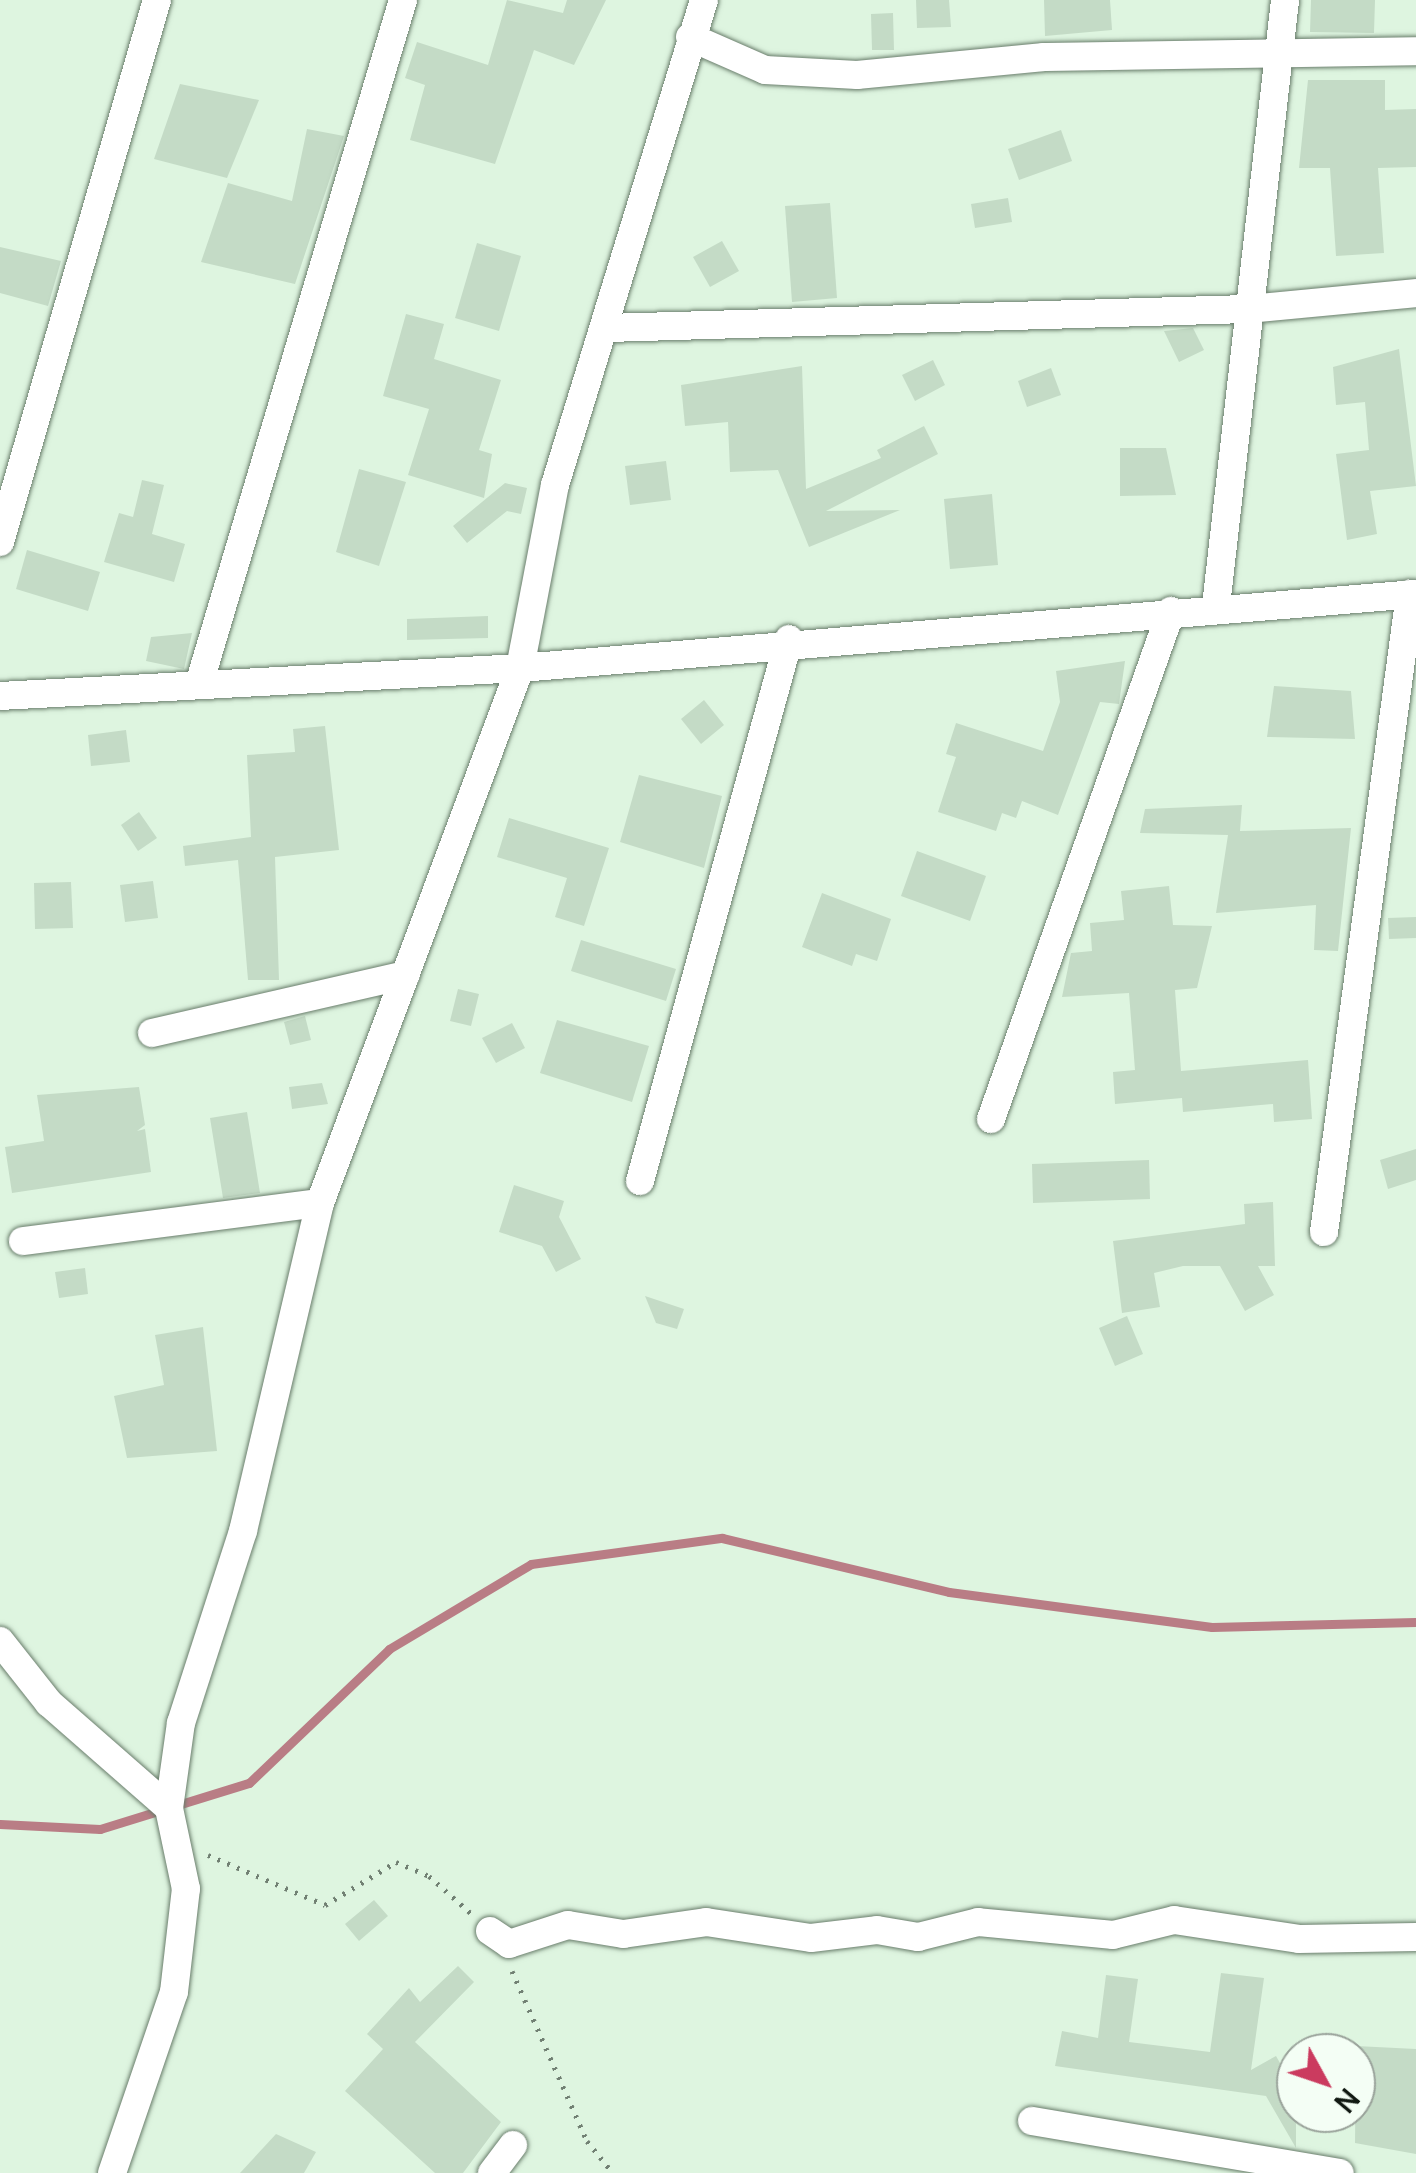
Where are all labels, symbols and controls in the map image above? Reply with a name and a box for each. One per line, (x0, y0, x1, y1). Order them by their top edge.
north arrow (1276, 2033, 1376, 2133)
text: N (1326, 2081, 1368, 2121)

